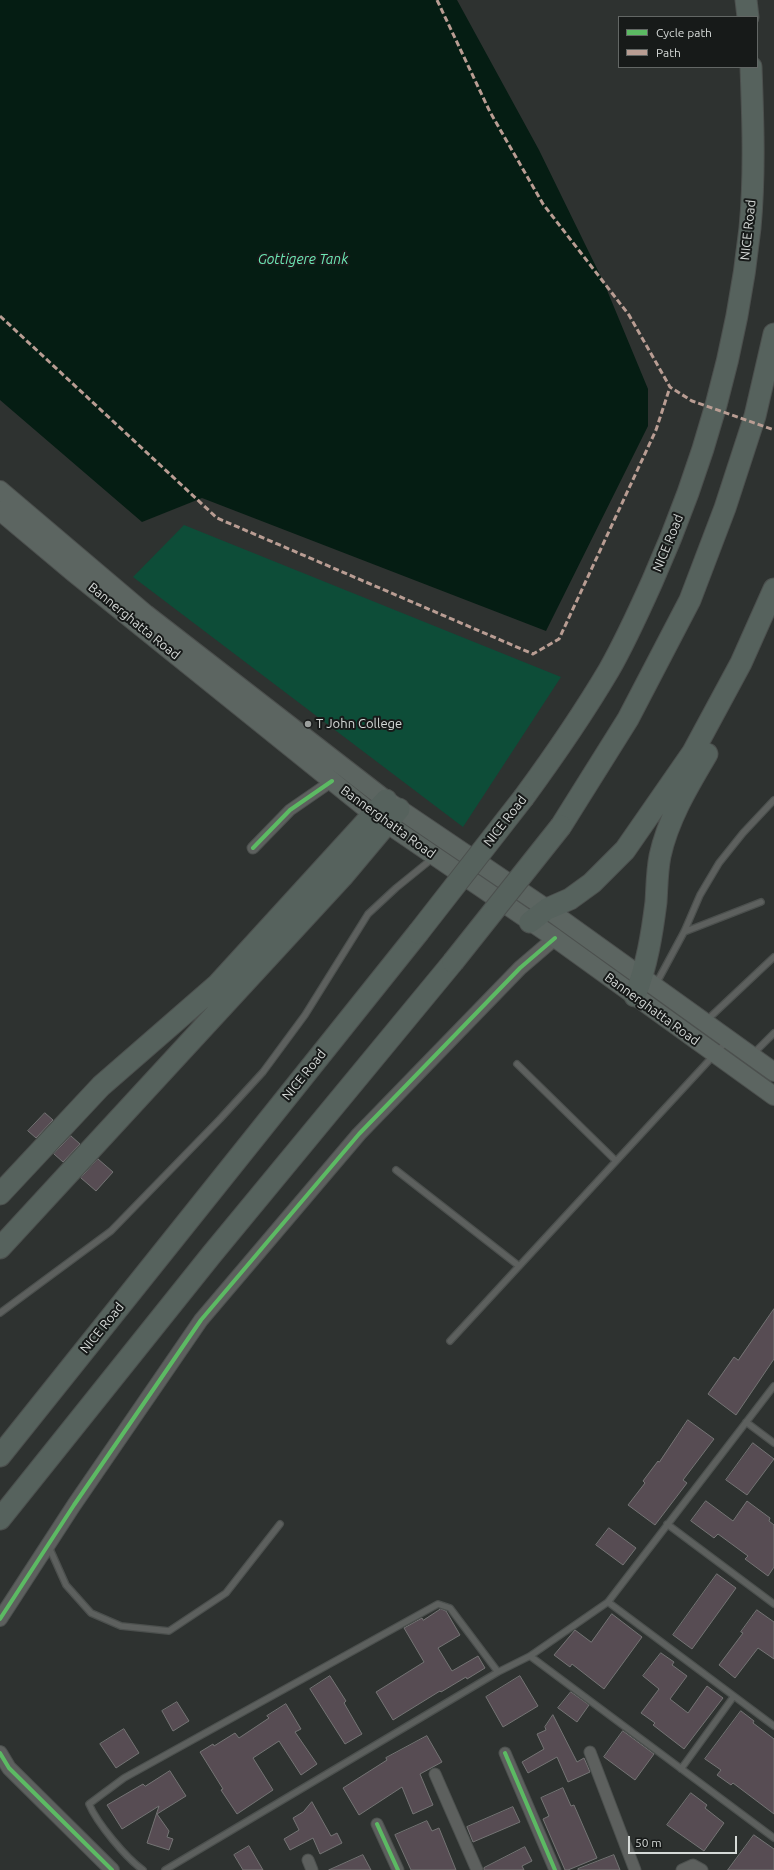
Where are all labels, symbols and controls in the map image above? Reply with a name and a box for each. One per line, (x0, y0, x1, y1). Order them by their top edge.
legend (618, 16, 758, 68)
text: Cycle path (656, 26, 712, 39)
text: Path (656, 46, 681, 59)
street label: NICE Road (737, 199, 759, 261)
water label: Gottigere Tank (258, 251, 348, 267)
street label: NICE Road (649, 512, 687, 574)
street label: Bannerghatta Road (85, 579, 183, 663)
place label: T John College (316, 716, 402, 732)
marker: T John College (303, 719, 313, 729)
street label: Bannerghatta Road (338, 782, 438, 862)
street label: NICE Road (480, 792, 530, 850)
street label: Bannerghatta Road (602, 969, 702, 1049)
street label: NICE Road (279, 1046, 329, 1104)
street label: NICE Road (77, 1299, 127, 1357)
scale bar (630, 1828, 739, 1854)
text: 50 m (635, 1836, 662, 1849)

